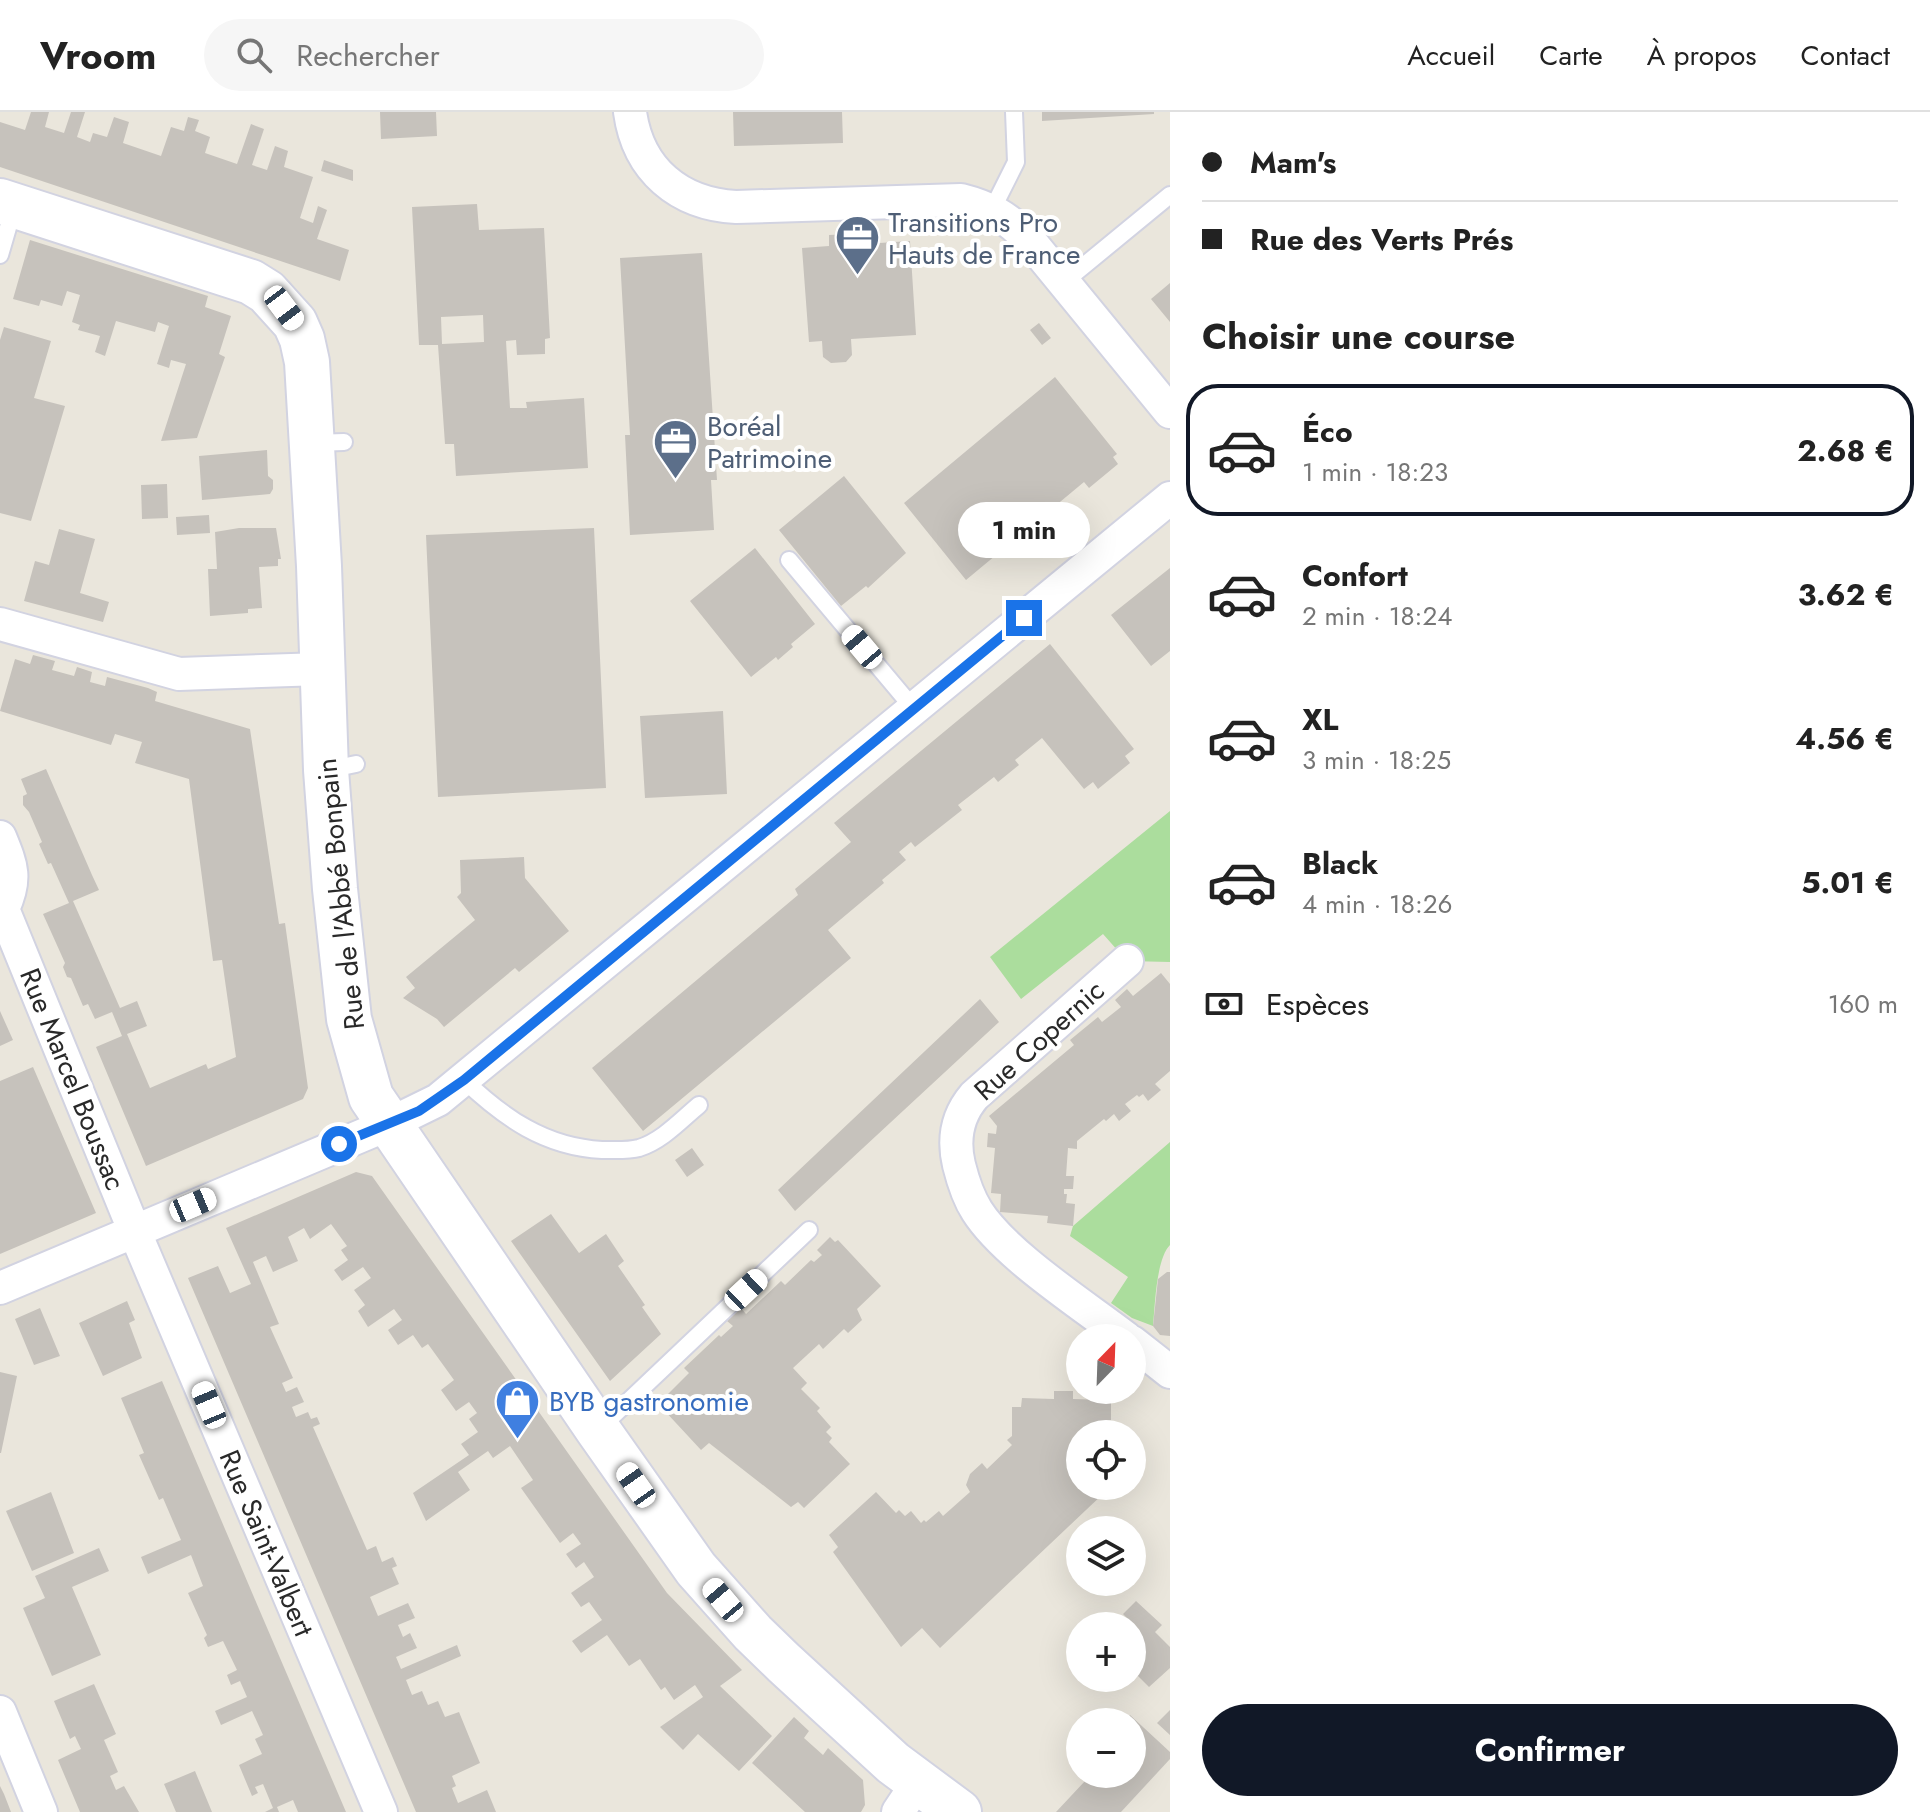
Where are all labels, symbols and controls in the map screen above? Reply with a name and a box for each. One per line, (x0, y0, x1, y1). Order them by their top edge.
search box (204, 19, 764, 91)
text: Vroom (40, 28, 156, 83)
icon: search (232, 33, 276, 77)
text: Rechercher (296, 34, 440, 77)
text: Accueil (1407, 35, 1495, 76)
text: Carte (1539, 35, 1603, 76)
text: À propos (1647, 35, 1757, 76)
text: Contact (1801, 35, 1890, 76)
text: Mam's (1250, 141, 1337, 184)
place label: Transitions Pro Hauts de France (888, 202, 1080, 275)
office icon: Transitions Pro Hauts de France (833, 214, 881, 277)
text: Rue des Verts Prés (1250, 218, 1513, 261)
car (260, 282, 308, 334)
text: Choisir une course (1202, 310, 1515, 362)
place label: Boréal Patrimoine (707, 406, 832, 479)
text: Éco (1302, 410, 1353, 453)
icon: car (1206, 414, 1278, 486)
office icon: Boréal Patrimoine (652, 418, 700, 481)
text: 2.68 € (1797, 429, 1894, 472)
text: 1 min · 18:23 (1302, 453, 1448, 491)
callout: 1 min (958, 502, 1090, 558)
text: 1 min (992, 511, 1056, 549)
text: Confort (1302, 554, 1408, 597)
icon: car (1206, 558, 1278, 630)
text: 3.62 € (1798, 573, 1894, 616)
text: 2 min · 18:24 (1302, 597, 1452, 635)
route end (1006, 600, 1042, 636)
car (837, 621, 887, 673)
text: XL (1302, 698, 1338, 741)
icon: car (1206, 702, 1278, 774)
text: 4.56 € (1795, 717, 1894, 760)
text: 3 min · 18:25 (1302, 741, 1451, 779)
street label: Rue de l'Abbé Bonpain (306, 756, 375, 1032)
text: Black (1302, 842, 1378, 885)
icon: car (1206, 846, 1278, 918)
text: 5.01 € (1801, 861, 1894, 904)
text: 4 min · 18:26 (1302, 885, 1453, 923)
street label: Rue Marcel Boussac (9, 962, 136, 1196)
street label: Rue Copernic (965, 971, 1114, 1110)
icon: cash (1202, 982, 1246, 1026)
text: Espèces (1266, 983, 1369, 1026)
text: 160 m (1828, 985, 1898, 1023)
route start (321, 1126, 357, 1162)
car (166, 1185, 220, 1225)
car (720, 1265, 772, 1315)
north arrow (1066, 1324, 1146, 1404)
map controls (1066, 1324, 1146, 1788)
shop icon: BYB gastronomie (494, 1377, 542, 1440)
car (189, 1378, 229, 1432)
place label: BYB gastronomie (549, 1381, 749, 1422)
button: locate (1066, 1420, 1146, 1500)
street label: Rue Saint-Valbert (209, 1444, 324, 1643)
car (612, 1458, 660, 1512)
button: layers (1066, 1516, 1146, 1596)
car (698, 1574, 748, 1626)
button: + (1066, 1612, 1146, 1692)
button: Confirmer (1202, 1704, 1898, 1796)
button: − (1066, 1708, 1146, 1788)

